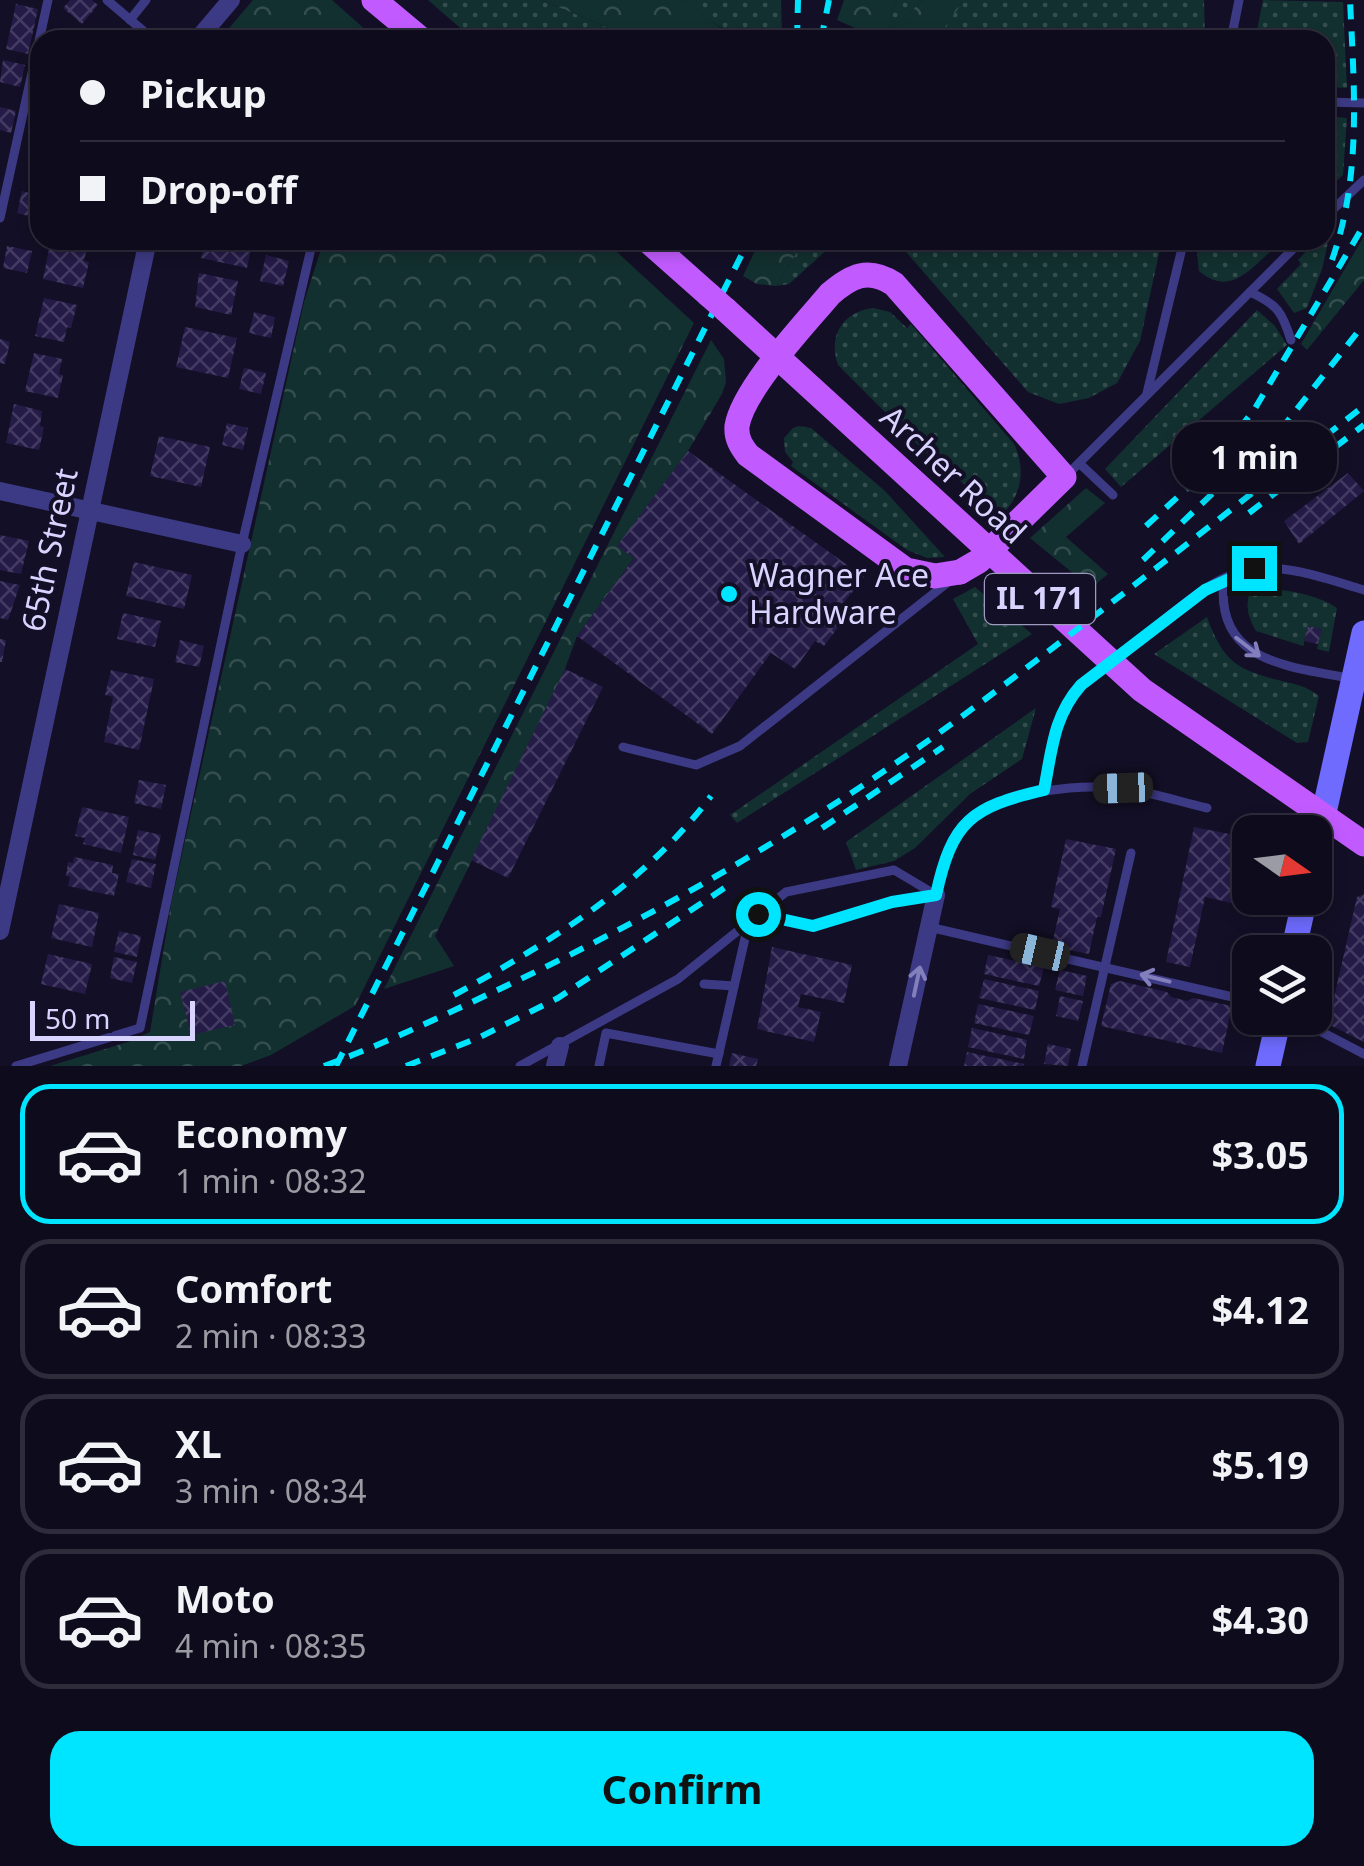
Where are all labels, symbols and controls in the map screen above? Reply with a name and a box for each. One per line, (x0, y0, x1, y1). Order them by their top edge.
text: Pickup (140, 67, 267, 119)
text: Drop-off (140, 163, 297, 215)
street label: Archer Road (872, 395, 1036, 553)
callout: 1 min (1172, 423, 1336, 493)
text: 1 min (1210, 435, 1299, 478)
street label: 65th Street (10, 464, 87, 635)
route end (1232, 546, 1277, 591)
place label: Wagner Ace Hardware (749, 553, 929, 633)
road number: IL 171 (985, 574, 1095, 624)
marker: Wagner Ace Hardware (718, 583, 740, 605)
one-way arrow (1235, 636, 1261, 658)
car (1092, 772, 1154, 804)
north arrow (1232, 815, 1332, 915)
map controls (1232, 815, 1332, 1035)
route start (736, 892, 781, 937)
car (1007, 931, 1073, 973)
button: layers (1232, 935, 1332, 1035)
one-way arrow (909, 965, 927, 997)
one-way arrow (1140, 968, 1171, 987)
scale bar (30, 996, 195, 1040)
text: 50 m (45, 999, 111, 1037)
text: Economy (175, 1107, 347, 1159)
icon: car (55, 1109, 145, 1199)
text: $3.05 (1211, 1128, 1309, 1180)
text: 1 min · 08:32 (175, 1159, 367, 1202)
text: Comfort (175, 1262, 332, 1314)
icon: car (55, 1264, 145, 1354)
text: $4.12 (1211, 1283, 1309, 1335)
text: 2 min · 08:33 (175, 1314, 367, 1357)
text: XL (175, 1417, 222, 1469)
icon: car (55, 1419, 145, 1509)
text: $5.19 (1211, 1438, 1309, 1490)
text: 3 min · 08:34 (175, 1469, 367, 1512)
text: Moto (175, 1572, 275, 1624)
icon: car (55, 1574, 145, 1664)
text: $4.30 (1211, 1593, 1309, 1645)
text: 4 min · 08:35 (175, 1624, 367, 1667)
button: Confirm (50, 1731, 1314, 1846)

